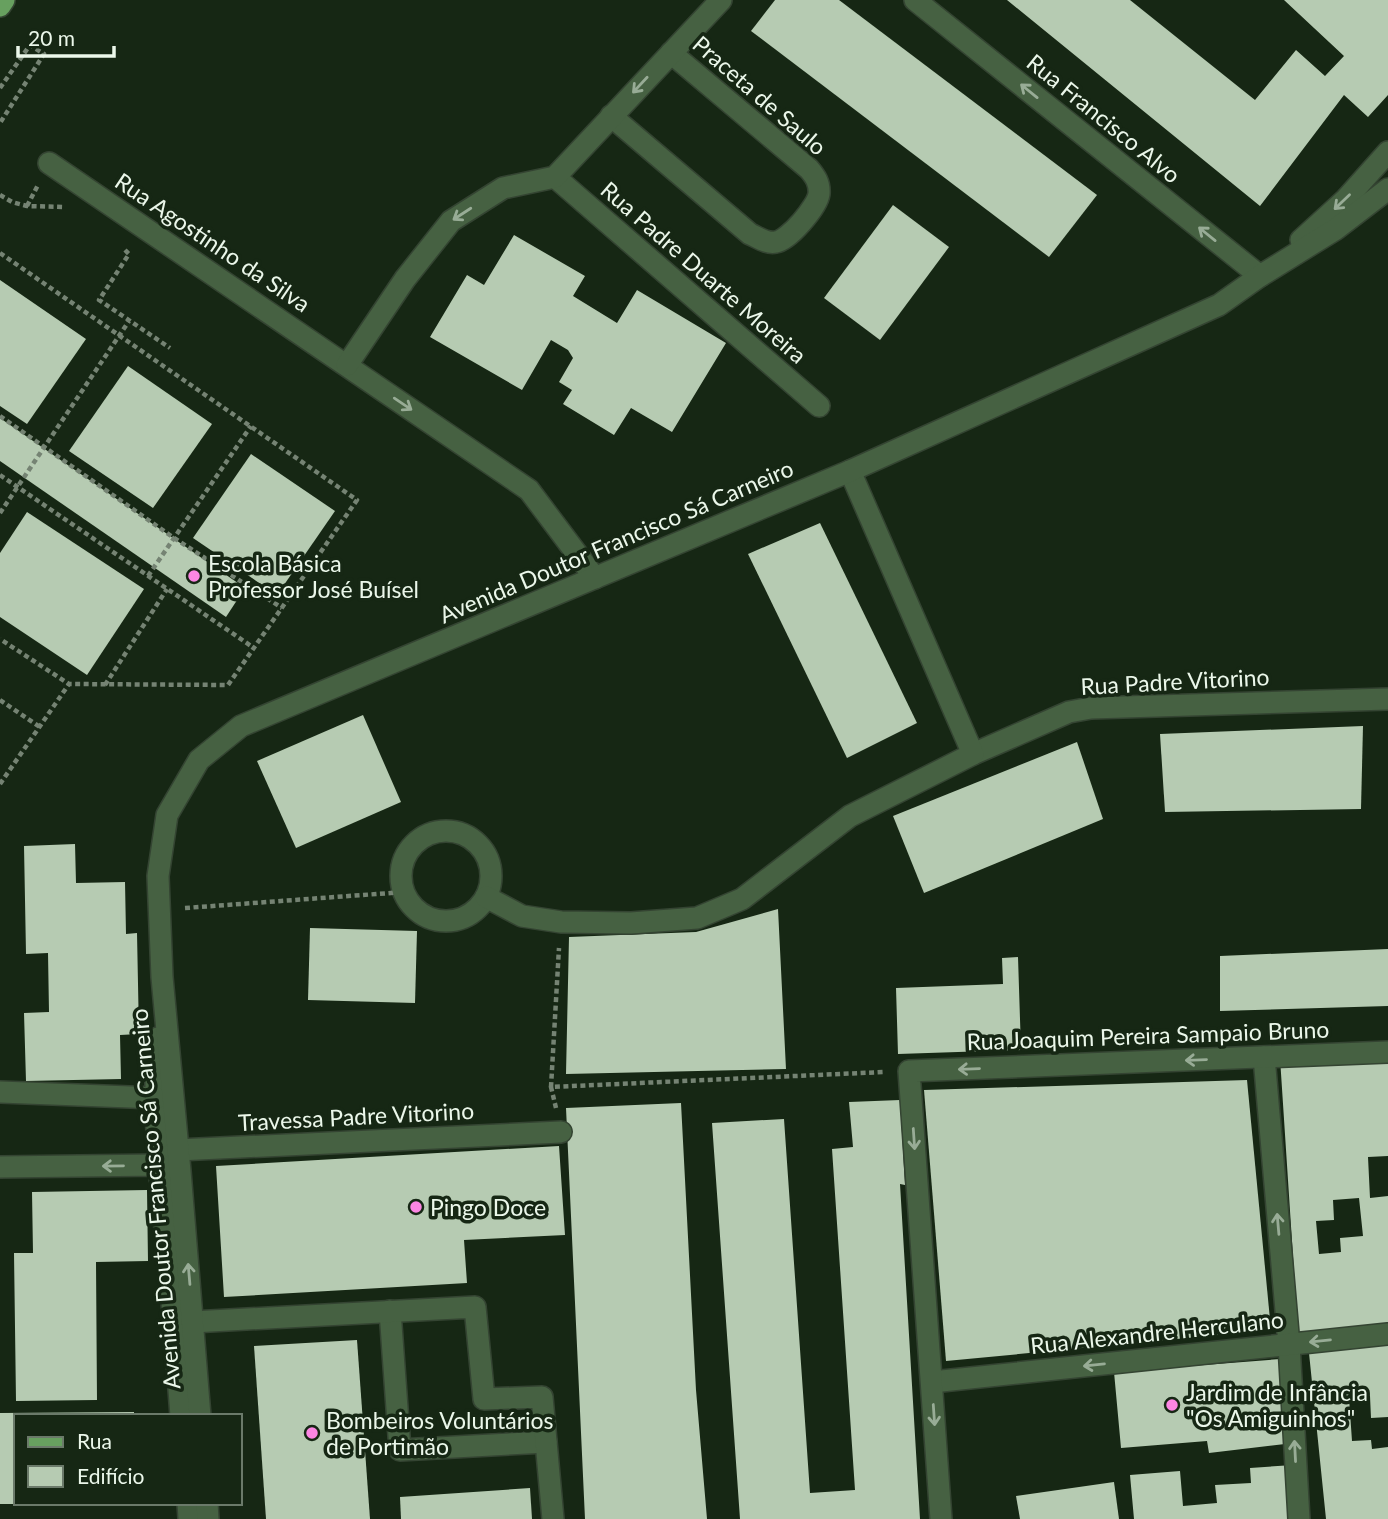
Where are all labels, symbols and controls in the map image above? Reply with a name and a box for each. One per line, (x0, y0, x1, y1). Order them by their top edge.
scale bar (18, 14, 114, 58)
text: 20 m (28, 25, 75, 50)
street label: Praceta de Saulo (688, 29, 832, 161)
street label: Rua Francisco Alvo (1022, 47, 1186, 189)
one-way arrow (632, 76, 649, 93)
one-way arrow (1021, 84, 1039, 99)
street label: Rua Agostinho da Silva (110, 166, 316, 318)
street label: Rua Padre Duarte Moreira (596, 175, 812, 369)
one-way arrow (1334, 193, 1351, 210)
one-way arrow (452, 207, 472, 221)
one-way arrow (1199, 226, 1217, 241)
one-way arrow (393, 397, 412, 411)
street label: Avenida Doutor Francisco Sá Carneiro (435, 453, 797, 629)
place label: Escola Básica Professor José Buísel (208, 549, 419, 603)
marker: Escola Básica Professor José Buísel (186, 568, 202, 584)
street label: Rua Padre Vitorino (1080, 662, 1270, 700)
street label: Avenida Doutor Francisco Sá Carneiro (124, 1008, 186, 1390)
street label: Rua Joaquim Pereira Sampaio Bruno (966, 1015, 1330, 1055)
one-way arrow (1185, 1054, 1208, 1067)
one-way arrow (957, 1062, 980, 1075)
street label: Travessa Padre Vitorino (237, 1096, 475, 1136)
one-way arrow (908, 1127, 921, 1150)
one-way arrow (101, 1159, 124, 1172)
place label: Pingo Doce (430, 1193, 546, 1221)
marker: Pingo Doce (408, 1199, 424, 1215)
one-way arrow (1271, 1213, 1284, 1236)
one-way arrow (182, 1264, 195, 1286)
street label: Rua Alexandre Herculano (1029, 1305, 1285, 1359)
one-way arrow (1309, 1335, 1332, 1348)
one-way arrow (1083, 1359, 1106, 1372)
place label: Jardim de Infância "Os Amiguinhos" (1186, 1378, 1368, 1432)
marker: Jardim de Infância "Os Amiguinhos" (1164, 1397, 1180, 1413)
one-way arrow (928, 1403, 941, 1425)
place label: Bombeiros Voluntários de Portimão (326, 1406, 554, 1460)
legend (14, 1414, 242, 1505)
marker: Bombeiros Voluntários de Portimão (304, 1425, 320, 1441)
text: Rua (77, 1428, 112, 1453)
one-way arrow (1288, 1440, 1301, 1463)
text: Edifício (77, 1463, 145, 1488)

